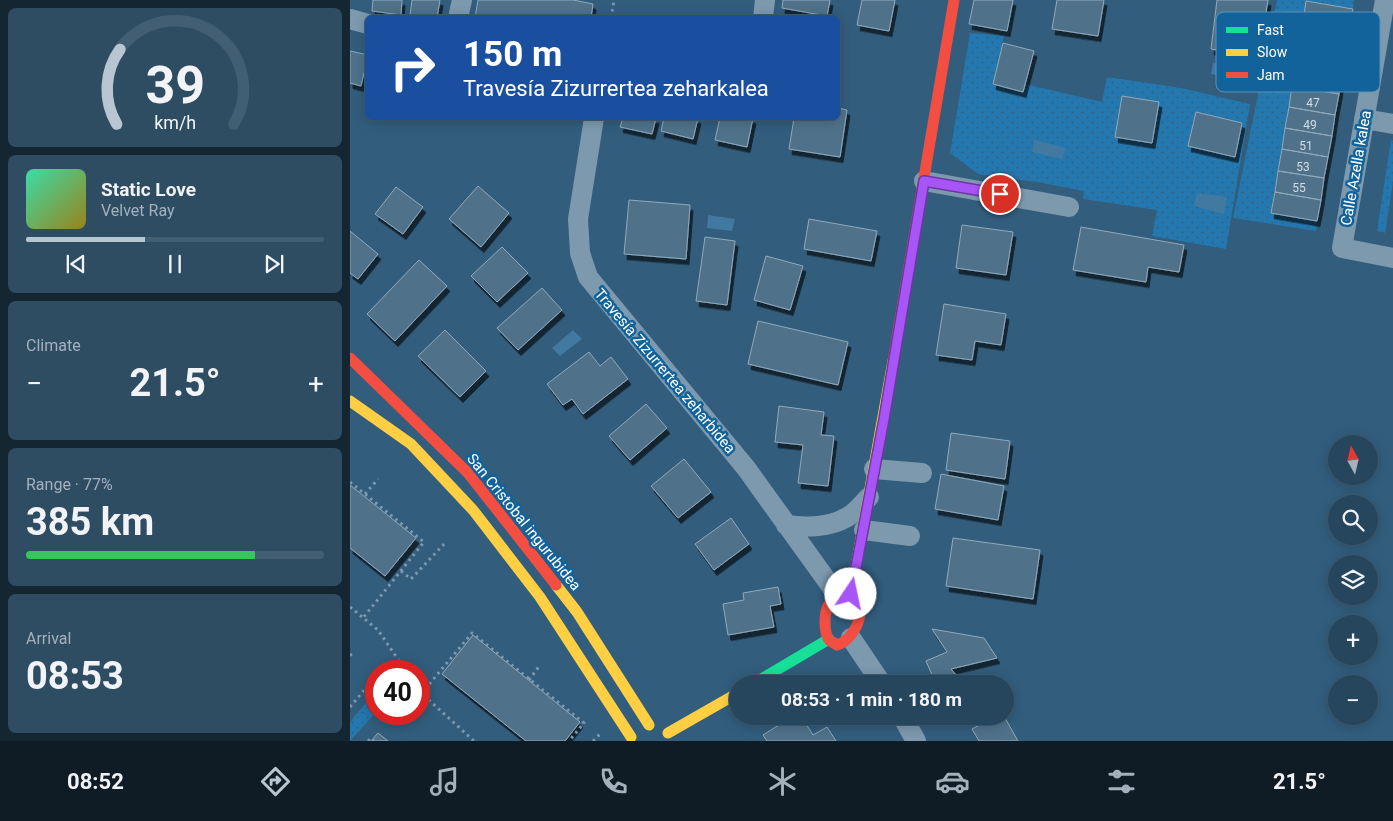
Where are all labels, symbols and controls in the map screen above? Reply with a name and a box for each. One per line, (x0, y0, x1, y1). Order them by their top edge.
legend (1216, 12, 1380, 92)
text: Fast (1257, 22, 1284, 38)
text: 150 m (463, 34, 562, 75)
icon: right (380, 35, 445, 100)
text: Slow (1257, 44, 1288, 60)
text: 39 (145, 55, 205, 116)
text: Jam (1257, 67, 1285, 83)
text: Travesía Zizurrertea zeharkalea (463, 76, 769, 101)
house number: 47 (1306, 96, 1320, 110)
street label: Calle Azella kalea (1337, 109, 1375, 227)
text: km/h (154, 112, 196, 133)
house number: 49 (1303, 118, 1317, 132)
house number: 51 (1299, 139, 1313, 153)
house number: 53 (1296, 160, 1310, 174)
pin (979, 173, 1021, 215)
text: Static Love (101, 178, 196, 201)
icon: arrive (986, 180, 1014, 208)
house number: 55 (1292, 181, 1306, 195)
text: Velvet Ray (101, 201, 175, 220)
icon: previous (62, 250, 90, 278)
icon: pause (161, 250, 189, 278)
icon: next (260, 250, 288, 278)
street label: Travesía Zizurrertea zeharbidea (591, 285, 739, 457)
text: Climate (26, 336, 81, 355)
text: 21.5° (129, 361, 221, 405)
text: − (26, 367, 42, 400)
text: + (308, 367, 324, 400)
north arrow (1328, 435, 1378, 485)
map controls (1328, 435, 1378, 725)
street label: San Cristobal ingurubidea (463, 450, 585, 594)
text: Range · 77% (26, 475, 113, 494)
button: search (1328, 495, 1378, 545)
text: 385 km (26, 500, 154, 544)
button: layers (1328, 555, 1378, 605)
position arrow (824, 567, 876, 619)
button: + (1328, 615, 1378, 665)
text: Arrival (26, 629, 71, 648)
text: 08:53 (26, 654, 124, 698)
speed limit sign: 40 (365, 660, 430, 725)
button: − (1328, 675, 1378, 725)
text: 08:53 · 1 min · 180 m (781, 688, 962, 711)
icon: directions (258, 764, 293, 799)
icon: music (427, 764, 462, 799)
icon: phone (596, 764, 631, 799)
icon: climate (765, 764, 800, 799)
icon: car (935, 764, 970, 799)
icon: filters (1104, 764, 1139, 799)
text: 08:52 (67, 769, 124, 794)
text: 21.5° (1273, 769, 1326, 794)

